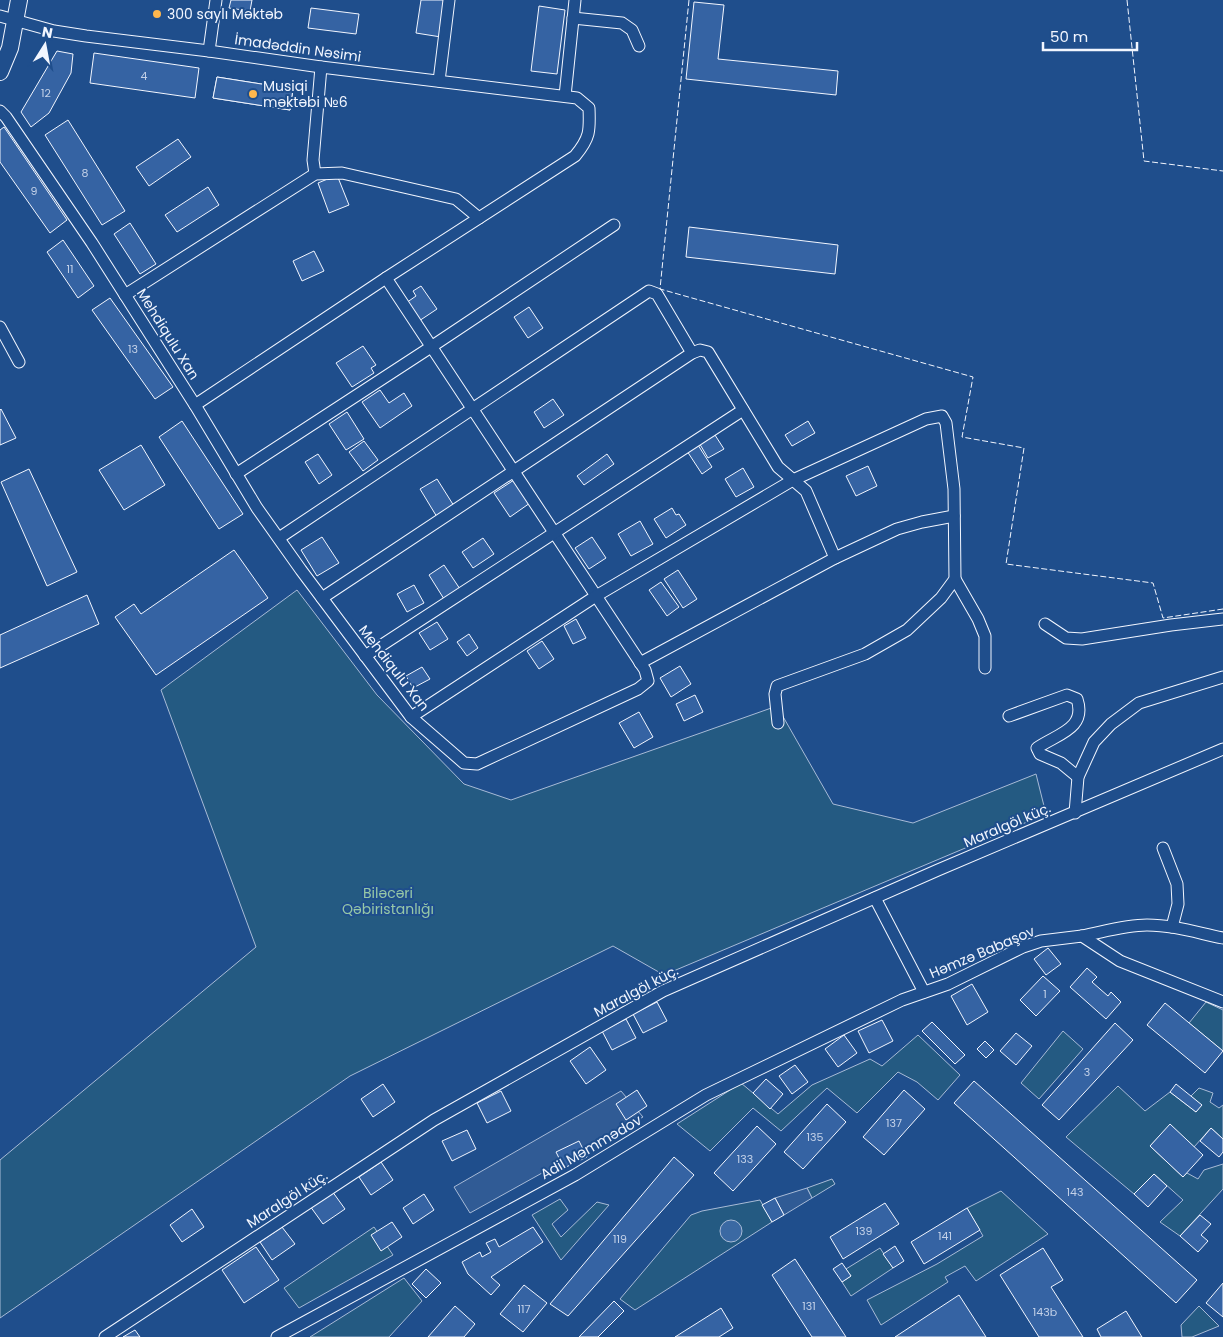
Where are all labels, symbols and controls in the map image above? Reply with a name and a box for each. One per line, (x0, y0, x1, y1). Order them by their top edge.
place label: 300 saylı Məktəb (167, 4, 283, 24)
marker: 300 saylı Məktəb (151, 8, 163, 20)
north arrow (20, 20, 70, 70)
scale bar (1043, 20, 1137, 52)
text: N (40, 21, 55, 43)
text: 50 m (1050, 26, 1088, 47)
street label: İmadəddin Nəsimi (233, 29, 363, 67)
house number: 4 (141, 68, 148, 84)
place label: Musiqi məktəbi №6 (263, 76, 348, 112)
house number: 12 (41, 85, 51, 101)
marker: Musiqi məktəbi №6 (247, 88, 259, 100)
house number: 8 (82, 165, 89, 181)
house number: 9 (31, 183, 38, 199)
house number: 11 (66, 261, 74, 277)
street label: Mehdiqulu Xan (132, 284, 204, 384)
house number: 13 (128, 341, 138, 357)
street label: Mehdiqulu Xan (354, 621, 434, 715)
street label: Maralgöl küç. (960, 798, 1054, 852)
park label: Biləcəri Qəbiristanlığı (342, 883, 434, 919)
street label: Həmzə Babaşov (926, 921, 1038, 983)
street label: Maralgöl küç. (590, 960, 682, 1022)
house number: 1 (1043, 986, 1047, 1002)
house number: 3 (1084, 1064, 1090, 1080)
street label: Adil Məmmədov (537, 1110, 646, 1184)
house number: 137 (886, 1115, 902, 1131)
house number: 135 (807, 1129, 824, 1145)
house number: 133 (737, 1151, 753, 1167)
street label: Maralgöl küç. (243, 1165, 331, 1233)
house number: 143 (1067, 1184, 1083, 1200)
house number: 139 (856, 1223, 873, 1239)
house number: 141 (938, 1228, 952, 1244)
house number: 119 (613, 1231, 627, 1247)
house number: 131 (802, 1298, 816, 1314)
house number: 117 (517, 1301, 531, 1317)
house number: 143b (1033, 1304, 1057, 1320)

